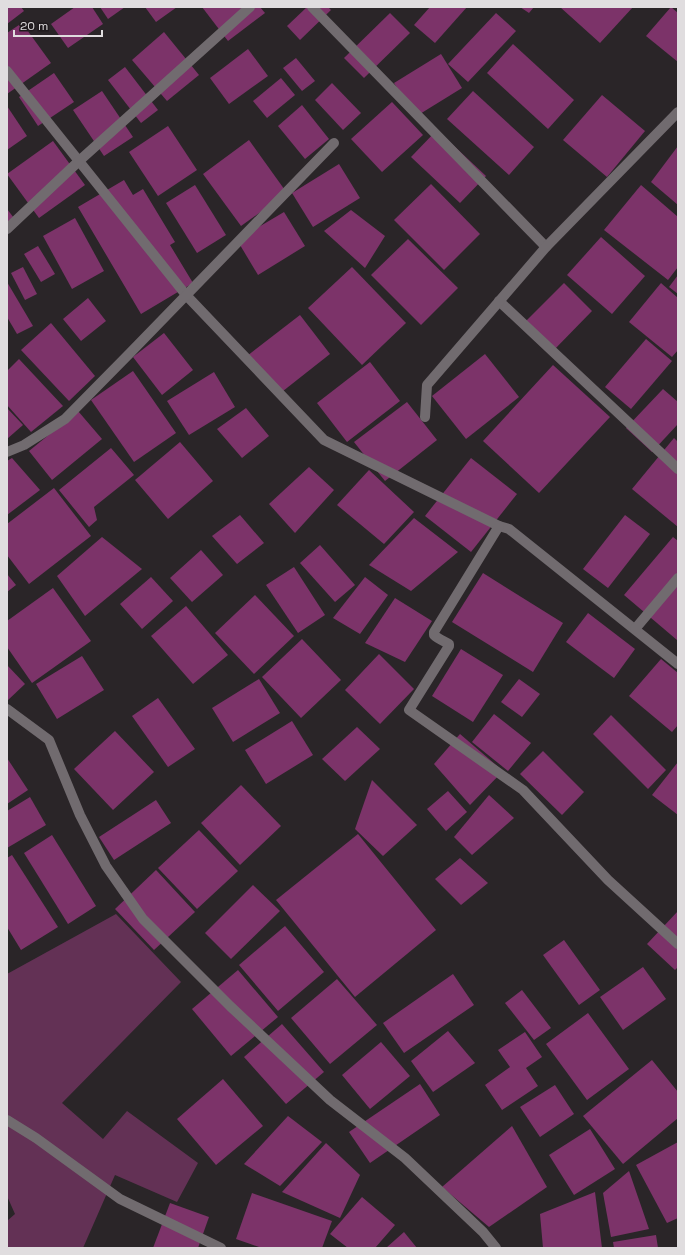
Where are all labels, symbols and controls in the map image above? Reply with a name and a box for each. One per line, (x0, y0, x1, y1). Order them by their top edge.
scale bar (14, 12, 102, 38)
text: 20 m (20, 18, 48, 34)

